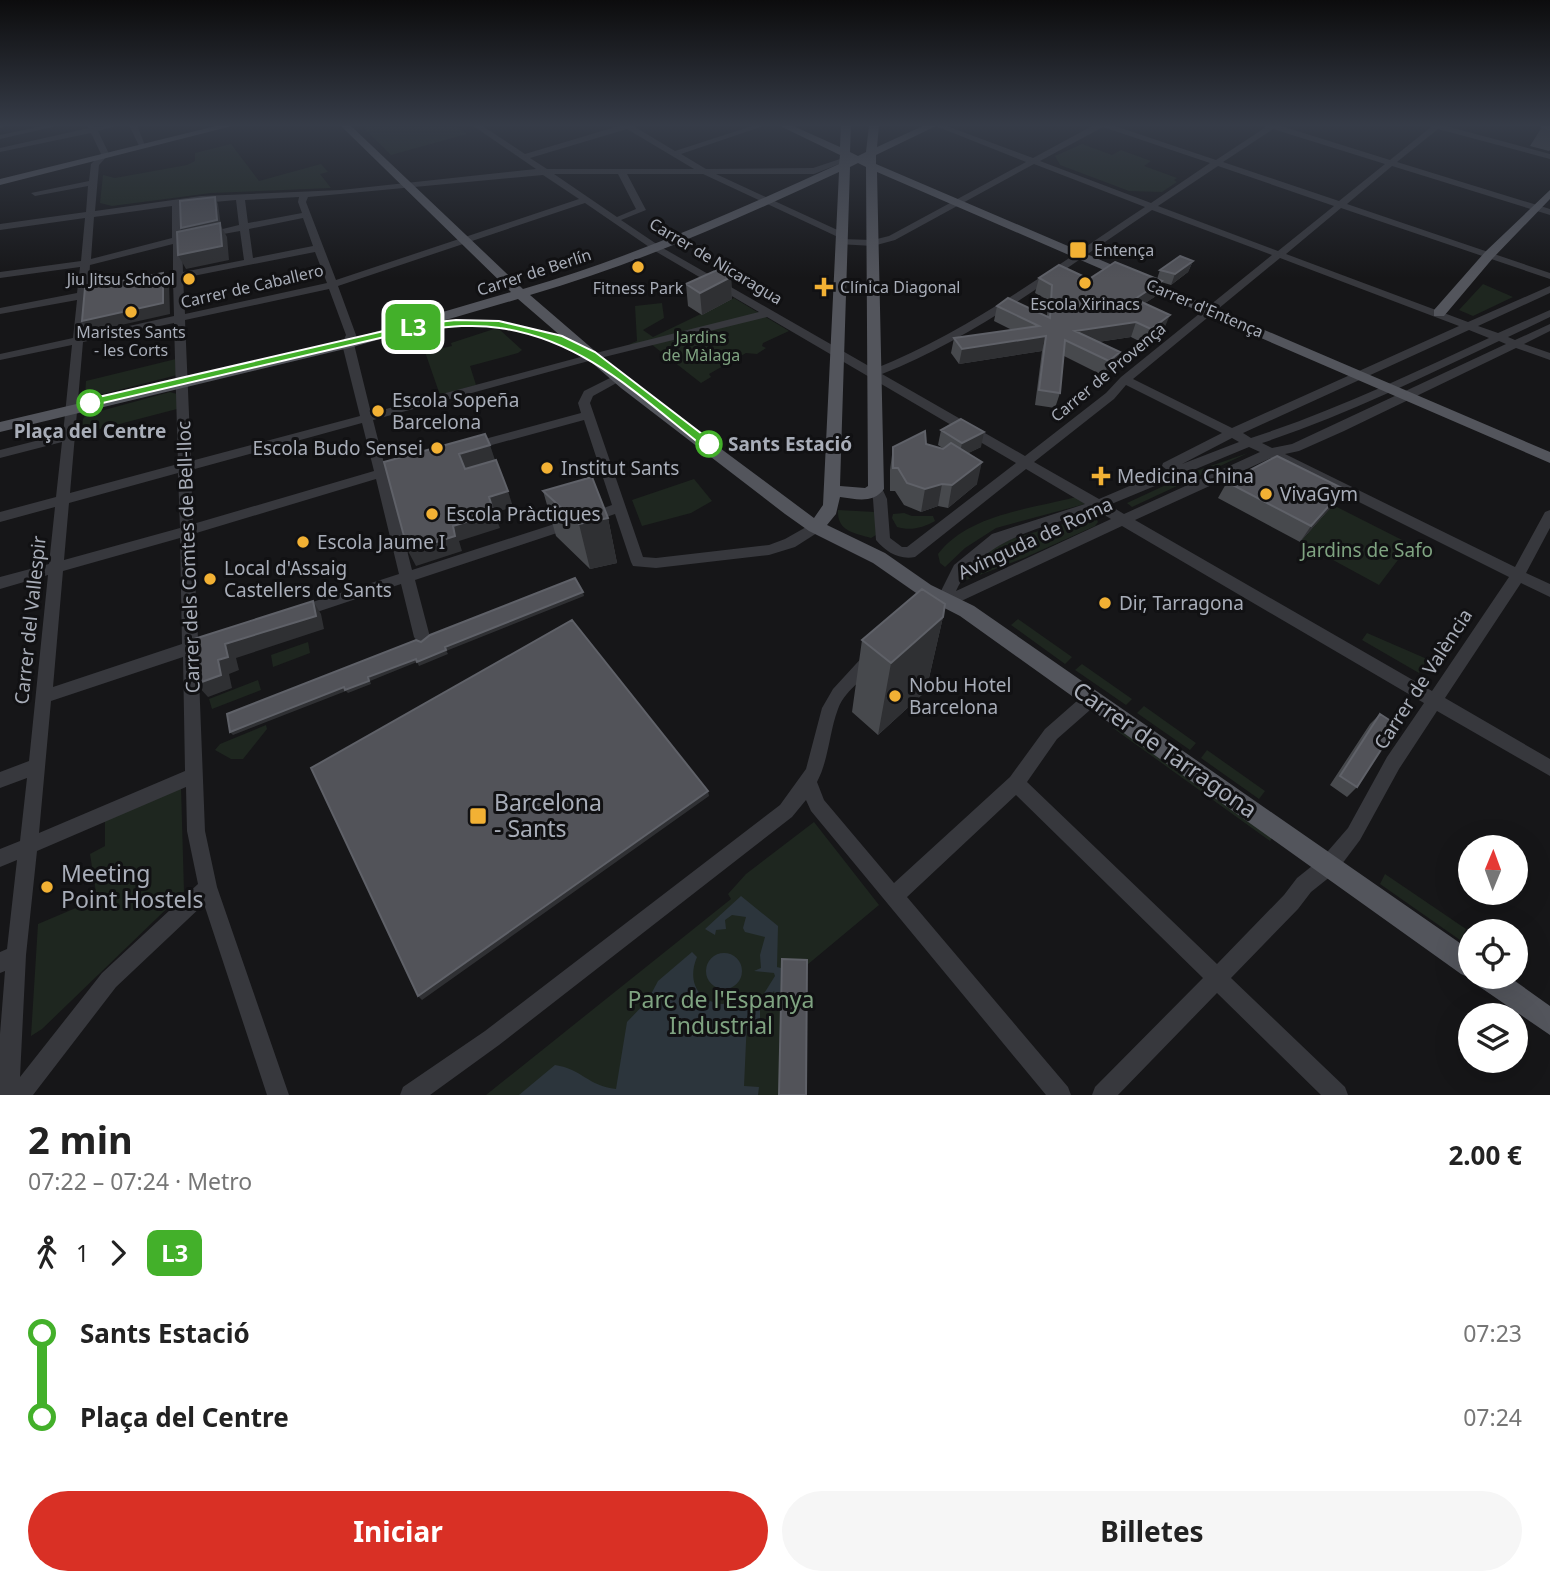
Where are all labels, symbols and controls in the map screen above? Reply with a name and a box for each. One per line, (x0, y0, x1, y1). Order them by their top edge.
street label: Carrer de Nicaragua (645, 213, 787, 309)
place label: Entença (1094, 239, 1154, 261)
marker: Entença (1068, 240, 1088, 260)
street label: Carrer de Berlín (474, 243, 594, 301)
street label: Carrer de Caballero (178, 259, 326, 313)
marker: Fitness Park (630, 259, 646, 275)
place label: Jiu Jitsu School (65, 268, 175, 290)
marker: Jiu Jitsu School (181, 271, 197, 287)
street label: Carrer d'Entença (1143, 273, 1267, 343)
marker: Escola Xirinacs (1077, 275, 1093, 291)
place label: Clínica Diagonal (840, 276, 961, 298)
place label: Fitness Park (593, 277, 684, 299)
marker: Clínica Diagonal (814, 277, 834, 297)
place label: Escola Xirinacs (1030, 293, 1140, 315)
marker: Maristes Sants - les Corts (123, 304, 139, 320)
line badge: L3 (382, 304, 444, 350)
text: L3 (399, 310, 427, 343)
street label: Carrer de Provença (1046, 317, 1170, 427)
place label: Maristes Sants - les Corts (76, 321, 186, 361)
park label: Jardins de Màlaga (662, 326, 740, 366)
place label: Escola Sopeña Barcelona (392, 387, 520, 435)
marker: Plaça del Centre (77, 390, 103, 416)
marker: Escola Sopeña Barcelona (370, 403, 386, 419)
place label: Plaça del Centre (14, 418, 166, 444)
street label: Carrer dels Comtes de Bell-lloc (170, 420, 206, 694)
marker: Sants Estació (696, 431, 722, 457)
place label: Sants Estació (728, 431, 852, 457)
place label: Escola Budo Sensei (252, 435, 423, 461)
marker: Escola Budo Sensei (429, 440, 445, 456)
place label: Institut Sants (561, 455, 679, 481)
marker: Institut Sants (539, 460, 555, 476)
place label: Medicina China (1117, 463, 1254, 489)
marker: Medicina China (1091, 466, 1111, 486)
place label: VivaGym (1280, 481, 1358, 507)
marker: VivaGym (1258, 486, 1274, 502)
street label: Avinguda de Roma (953, 491, 1117, 585)
place label: Escola Pràctiques (446, 501, 601, 527)
marker: Escola Pràctiques (424, 506, 440, 522)
place label: Escola Jaume I (317, 529, 445, 555)
street label: Carrer del Vallespir (8, 534, 52, 706)
marker: Escola Jaume I (295, 534, 311, 550)
park label: Jardins de Safo (1299, 537, 1433, 563)
place label: Local d'Assaig Castellers de Sants (224, 555, 392, 603)
marker: Local d'Assaig Castellers de Sants (202, 571, 218, 587)
place label: Dir, Tarragona (1119, 590, 1244, 616)
marker: Dir, Tarragona (1097, 595, 1113, 611)
street label: Carrer de València (1368, 604, 1478, 754)
place label: Nobu Hotel Barcelona (909, 672, 1011, 720)
street label: Carrer de Tarragona (1067, 674, 1264, 825)
marker: Nobu Hotel Barcelona (887, 688, 903, 704)
place label: Barcelona - Sants (494, 786, 602, 844)
marker: Barcelona - Sants (468, 806, 488, 826)
north arrow (1458, 835, 1528, 905)
map controls (1458, 835, 1528, 1073)
place label: Meeting Point Hostels (61, 857, 203, 915)
marker: Meeting Point Hostels (39, 879, 55, 895)
button: locate (1458, 919, 1528, 989)
park label: Parc de l'Espanya Industrial (628, 983, 814, 1041)
button: layers (1458, 1003, 1528, 1073)
text: 2 min (28, 1113, 133, 1165)
text: 2.00 € (1448, 1137, 1522, 1173)
text: 07:22 – 07:24 · Metro (28, 1165, 252, 1197)
icon: walk (28, 1234, 66, 1272)
icon: forward (99, 1234, 137, 1272)
text: L3 (161, 1236, 188, 1269)
text: 1 (76, 1237, 89, 1269)
text: Sants Estació (80, 1315, 250, 1351)
text: 07:23 (1463, 1317, 1522, 1349)
text: Plaça del Centre (80, 1399, 289, 1435)
text: 07:24 (1463, 1401, 1522, 1433)
button: Iniciar (28, 1491, 768, 1571)
button: Billetes (782, 1491, 1522, 1571)

